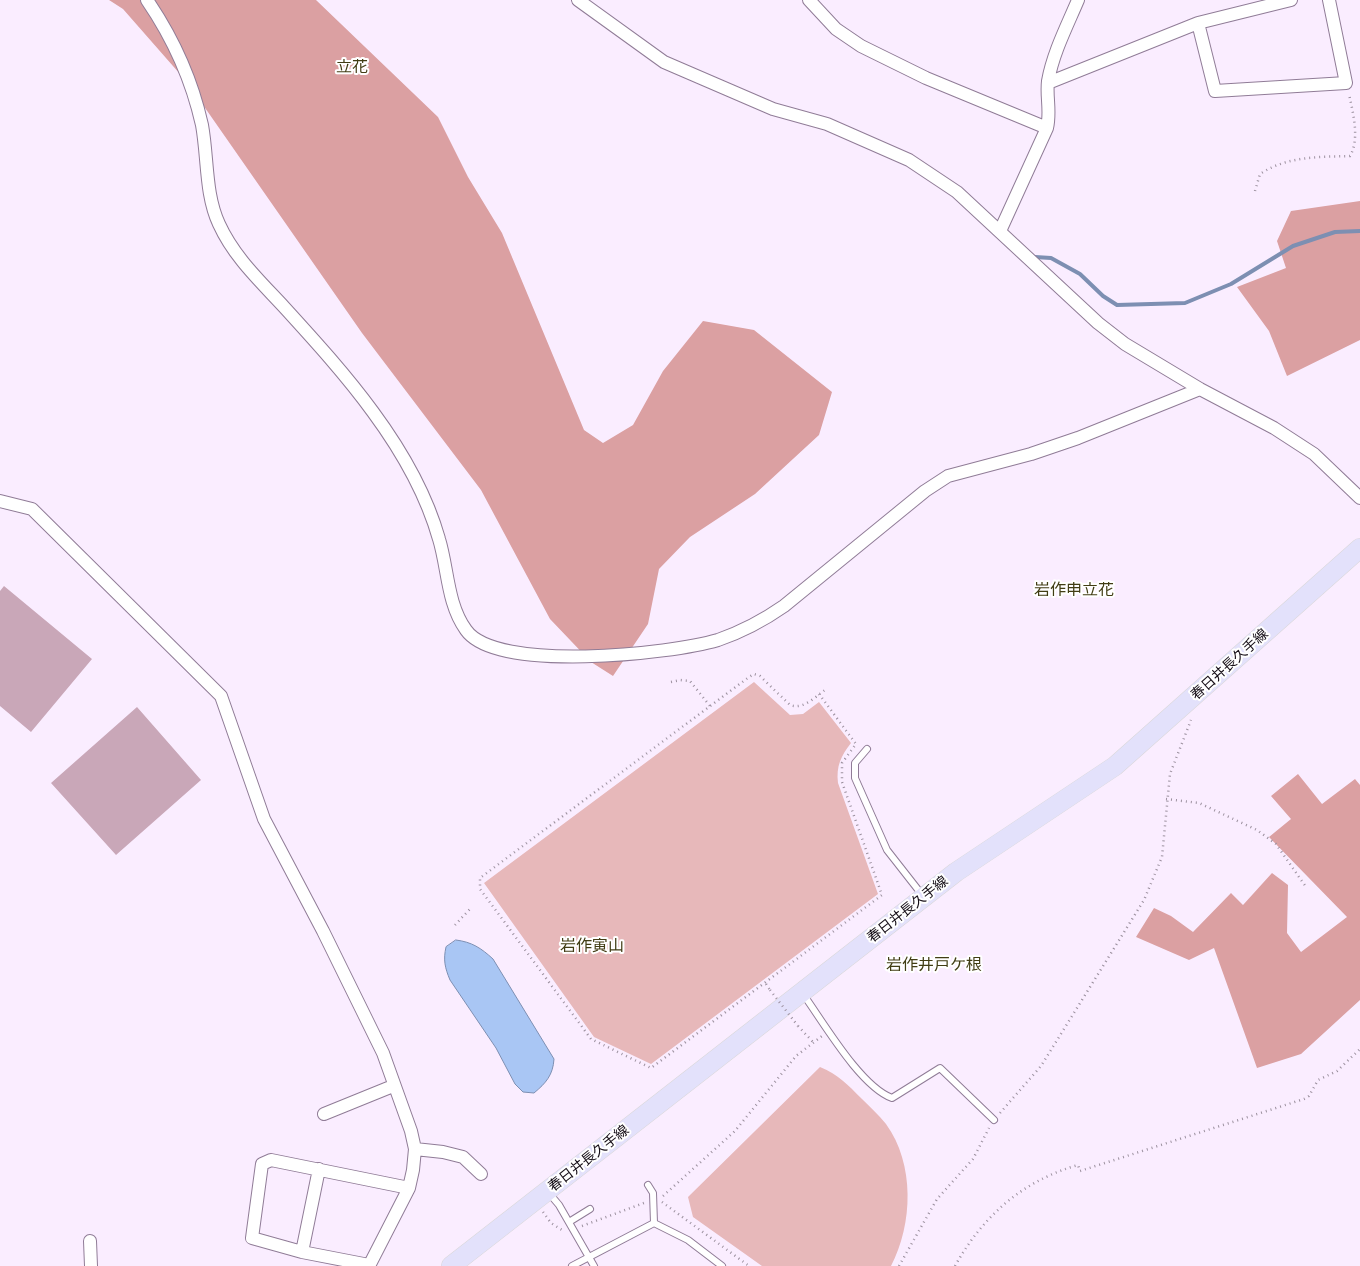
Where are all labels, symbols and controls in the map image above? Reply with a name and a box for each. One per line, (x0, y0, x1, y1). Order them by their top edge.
district label: 立花 (336, 58, 368, 78)
district label: 岩作申立花 (1034, 581, 1114, 601)
street label: 春日井長久手線 (1188, 626, 1272, 704)
street label: 春日井長久手線 (864, 873, 952, 947)
district label: 岩作寅山 (560, 937, 624, 957)
district label: 岩作井戸ケ根 (886, 956, 982, 976)
street label: 春日井長久手線 (545, 1122, 633, 1196)

